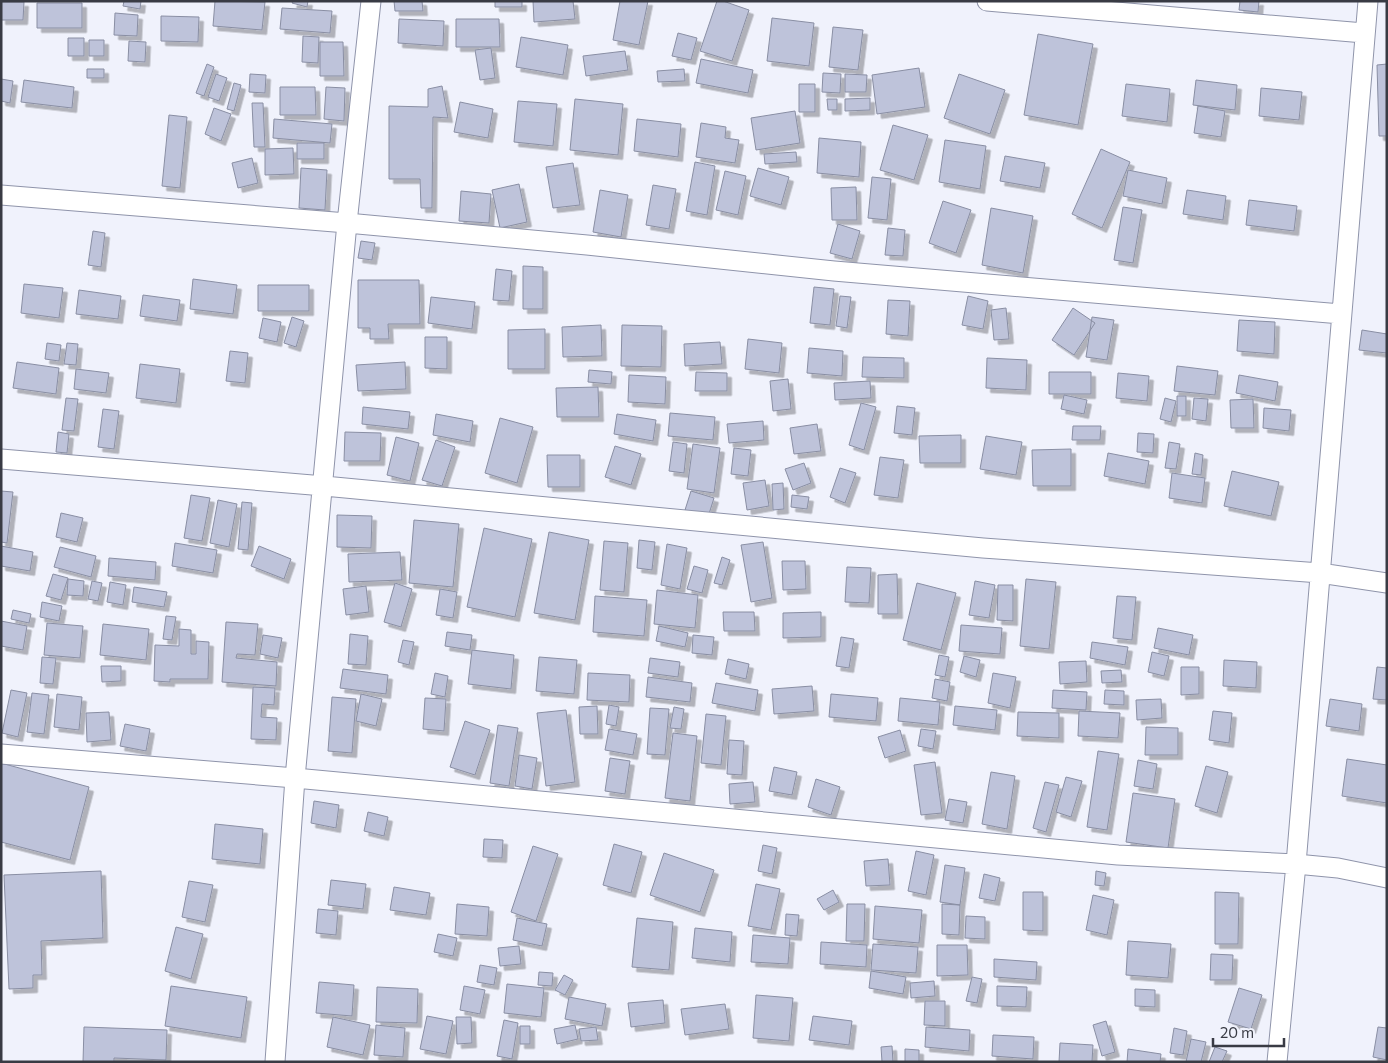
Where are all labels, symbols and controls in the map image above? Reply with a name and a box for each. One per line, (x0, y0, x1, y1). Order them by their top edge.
scale bar (1213, 1016, 1284, 1048)
text: 20 m (1220, 1023, 1254, 1041)

